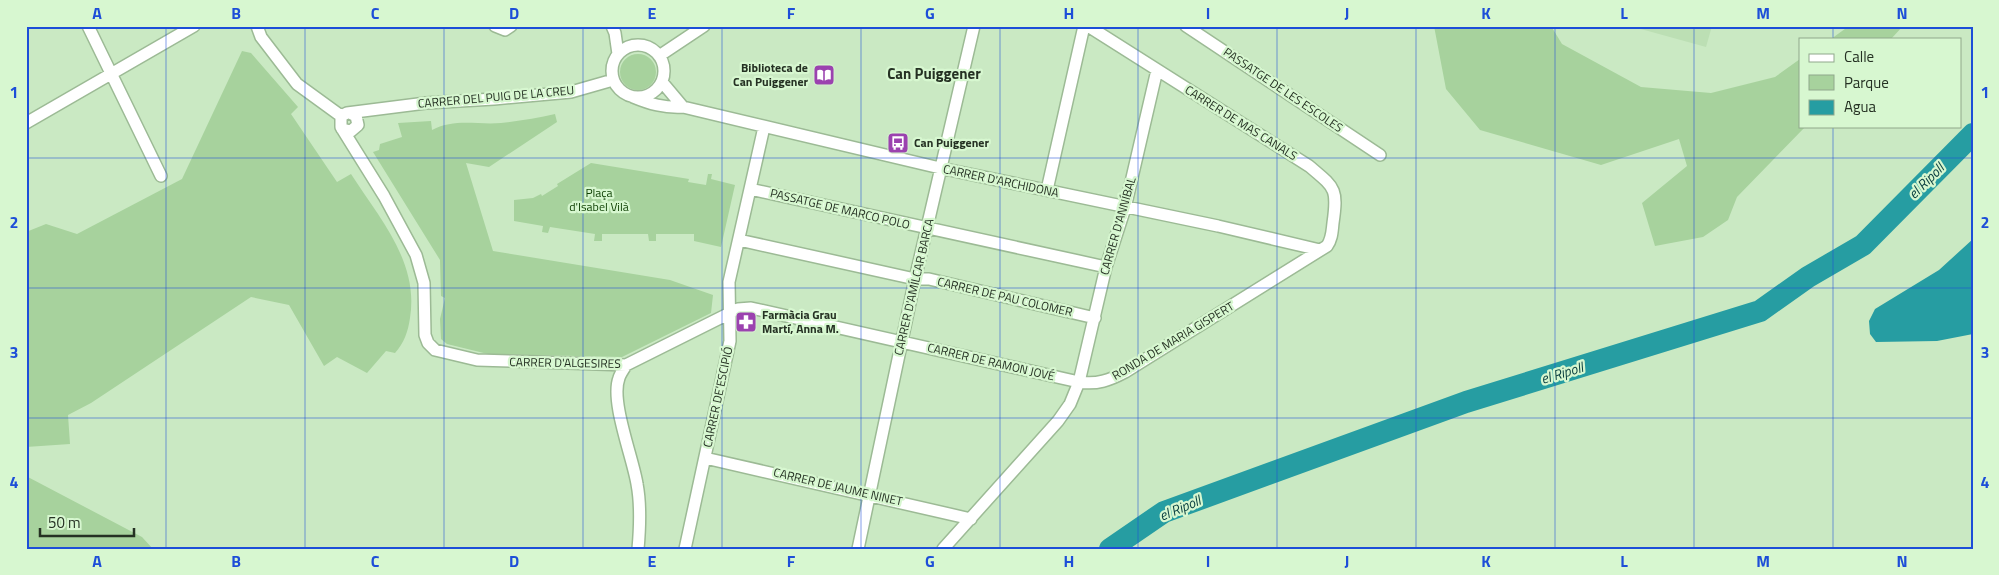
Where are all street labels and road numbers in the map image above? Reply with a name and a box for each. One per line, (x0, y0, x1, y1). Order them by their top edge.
street label: PASSATGE DE LES ESCOLES (1220, 42, 1347, 137)
street label: CARRER DEL PUIG DE LA CREU (417, 80, 575, 113)
street label: CARRER DE MAS CANALS (1181, 80, 1301, 165)
street label: CARRER D'ARCHIDONA (941, 159, 1061, 202)
street label: CARRER D'ANNÍBAL (1094, 174, 1141, 277)
street label: PASSATGE DE MARCO POLO (768, 183, 912, 234)
street label: CARRER D'AMÍLCAR BARCA (889, 217, 938, 357)
street label: CARRER DE PAU COLOMER (936, 272, 1075, 321)
street label: RONDA DE MARIA GISPERT (1108, 296, 1238, 385)
street label: CARRER DE RAMON JOVÉ (926, 338, 1057, 385)
street label: CARRER DE'ESCIPIÓ (698, 345, 737, 449)
street label: CARRER D'ALGESIRES (509, 352, 621, 373)
street label: CARRER DE JAUME NINET (772, 462, 905, 511)

